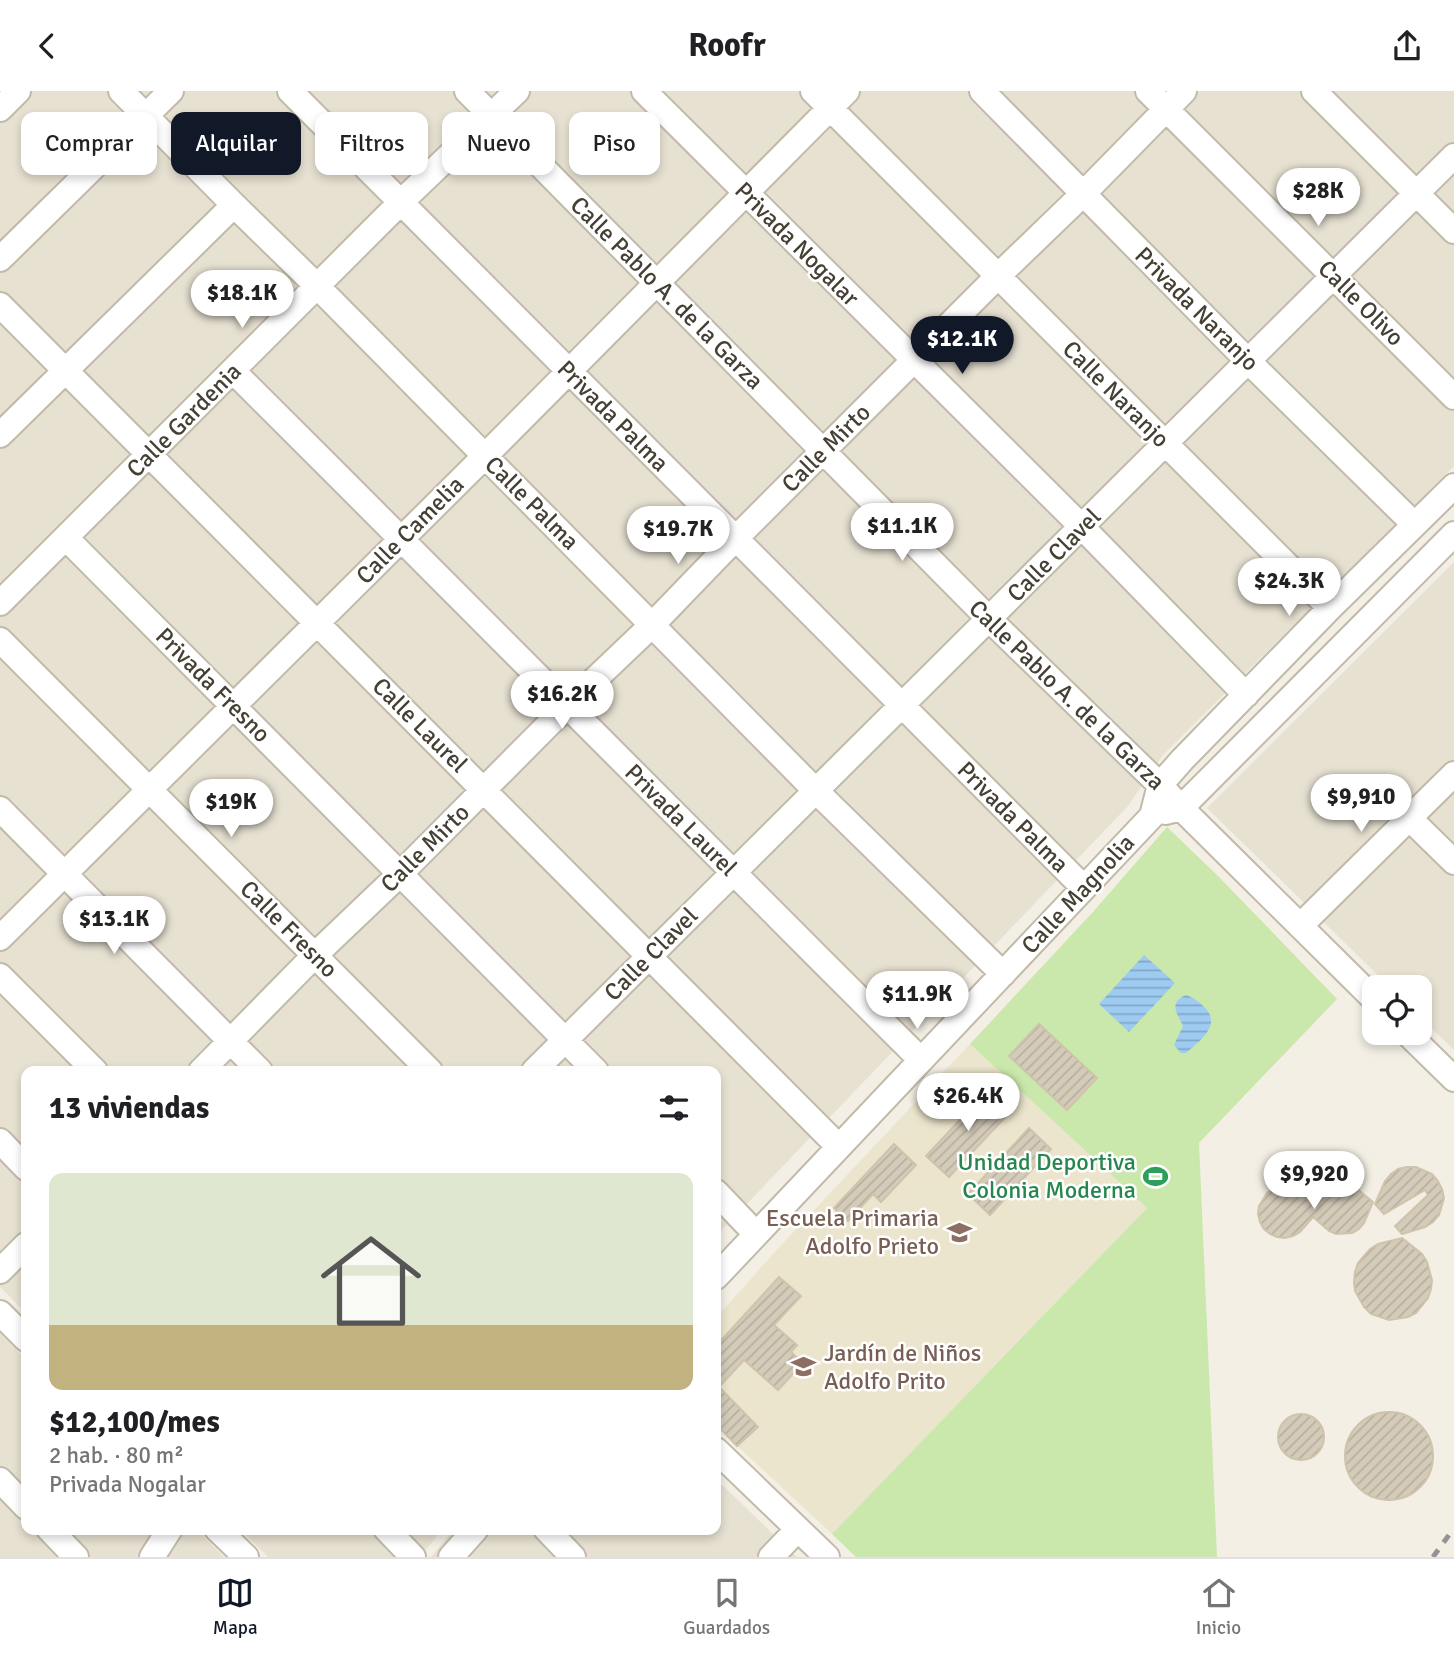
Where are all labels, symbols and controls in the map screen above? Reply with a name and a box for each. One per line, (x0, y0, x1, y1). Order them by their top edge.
text: Roofr (688, 26, 766, 65)
icon: back (28, 27, 66, 65)
icon: share (1388, 27, 1426, 65)
chip: Comprar (21, 112, 157, 175)
chip: Alquilar (171, 112, 301, 175)
chip: Filtros (315, 112, 428, 175)
chip: Nuevo (442, 112, 555, 175)
chip: Piso (569, 112, 660, 175)
pin: $28K (1277, 169, 1359, 228)
street label: Privada Nogalar (729, 176, 866, 313)
text: $28K (1292, 176, 1344, 205)
street label: Calle Pablo A. de la Garza (564, 190, 770, 396)
street label: Privada Naranjo (1129, 241, 1265, 377)
street label: Calle Olivo (1312, 254, 1410, 352)
pin: $18.1K (185, 271, 299, 330)
text: $18.1K (207, 278, 277, 307)
pin: $12.1K (905, 317, 1019, 376)
text: $12.1K (927, 324, 997, 353)
street label: Calle Naranjo (1056, 334, 1176, 454)
street label: Privada Palma (551, 354, 675, 478)
street label: Calle Gardenia (120, 356, 248, 484)
street label: Calle Mirto (775, 397, 877, 499)
street label: Calle Palma (479, 450, 585, 556)
street label: Calle Camelia (350, 470, 470, 590)
street label: Calle Clavel (1001, 502, 1107, 608)
pin: $11.1K (845, 503, 959, 563)
pin: $19.7K (621, 507, 735, 566)
text: $11.1K (867, 511, 937, 540)
text: $19.7K (643, 514, 713, 543)
pin: $24.3K (1232, 559, 1346, 618)
text: $24.3K (1254, 566, 1324, 595)
street label: Calle Pablo A. de la Garza (963, 594, 1171, 796)
street label: Privada Fresno (149, 621, 277, 749)
street label: Calle Laurel (366, 671, 474, 779)
pin: $16.2K (505, 671, 619, 731)
text: $16.2K (527, 679, 597, 708)
street label: Privada Palma (951, 755, 1075, 879)
street label: Privada Laurel (618, 757, 744, 883)
pin: $9,910 (1304, 775, 1418, 834)
pin: $19K (190, 779, 272, 839)
text: $9,910 (1327, 782, 1395, 811)
text: $19K (205, 787, 257, 816)
street label: Calle Mirto (374, 797, 476, 899)
street label: Calle Magnolia (1015, 828, 1141, 960)
street label: Calle Fresno (234, 874, 344, 984)
pin: $13.1K (57, 897, 171, 956)
street label: Calle Clavel (598, 901, 704, 1007)
text: $13.1K (79, 904, 149, 933)
pin: $11.9K (860, 971, 974, 1031)
map controls (1362, 975, 1432, 1045)
button: locate (1362, 975, 1432, 1045)
text: $11.9K (882, 979, 952, 1008)
pin: $26.4K (911, 1073, 1025, 1133)
text: $26.4K (933, 1081, 1003, 1110)
icon: filters (655, 1089, 693, 1127)
text: 13 viviendas (49, 1090, 209, 1127)
place label: Unidad Deportiva Colonia Moderna (958, 1147, 1136, 1205)
pin: $9,920 (1257, 1151, 1371, 1211)
text: $9,920 (1280, 1159, 1348, 1188)
sports icon: Unidad Deportiva Colonia Moderna (1142, 1162, 1170, 1190)
place label: Escuela Primaria Adolfo Prieto (766, 1203, 939, 1261)
icon: home (308, 1218, 434, 1344)
school or university icon: Escuela Primaria Adolfo Prieto (945, 1218, 973, 1246)
place label: Jardín de Niños Adolfo Prito (824, 1338, 981, 1396)
school or university icon: Jardín de Niños Adolfo Prito (790, 1353, 818, 1381)
text: $12,100/mes (49, 1404, 220, 1441)
text: 2 hab. · 80 m² (49, 1441, 184, 1470)
text: Privada Nogalar (49, 1470, 206, 1499)
tab: Mapa (213, 1574, 258, 1640)
tab: Guardados (683, 1574, 770, 1640)
tab: Inicio (1196, 1574, 1241, 1640)

